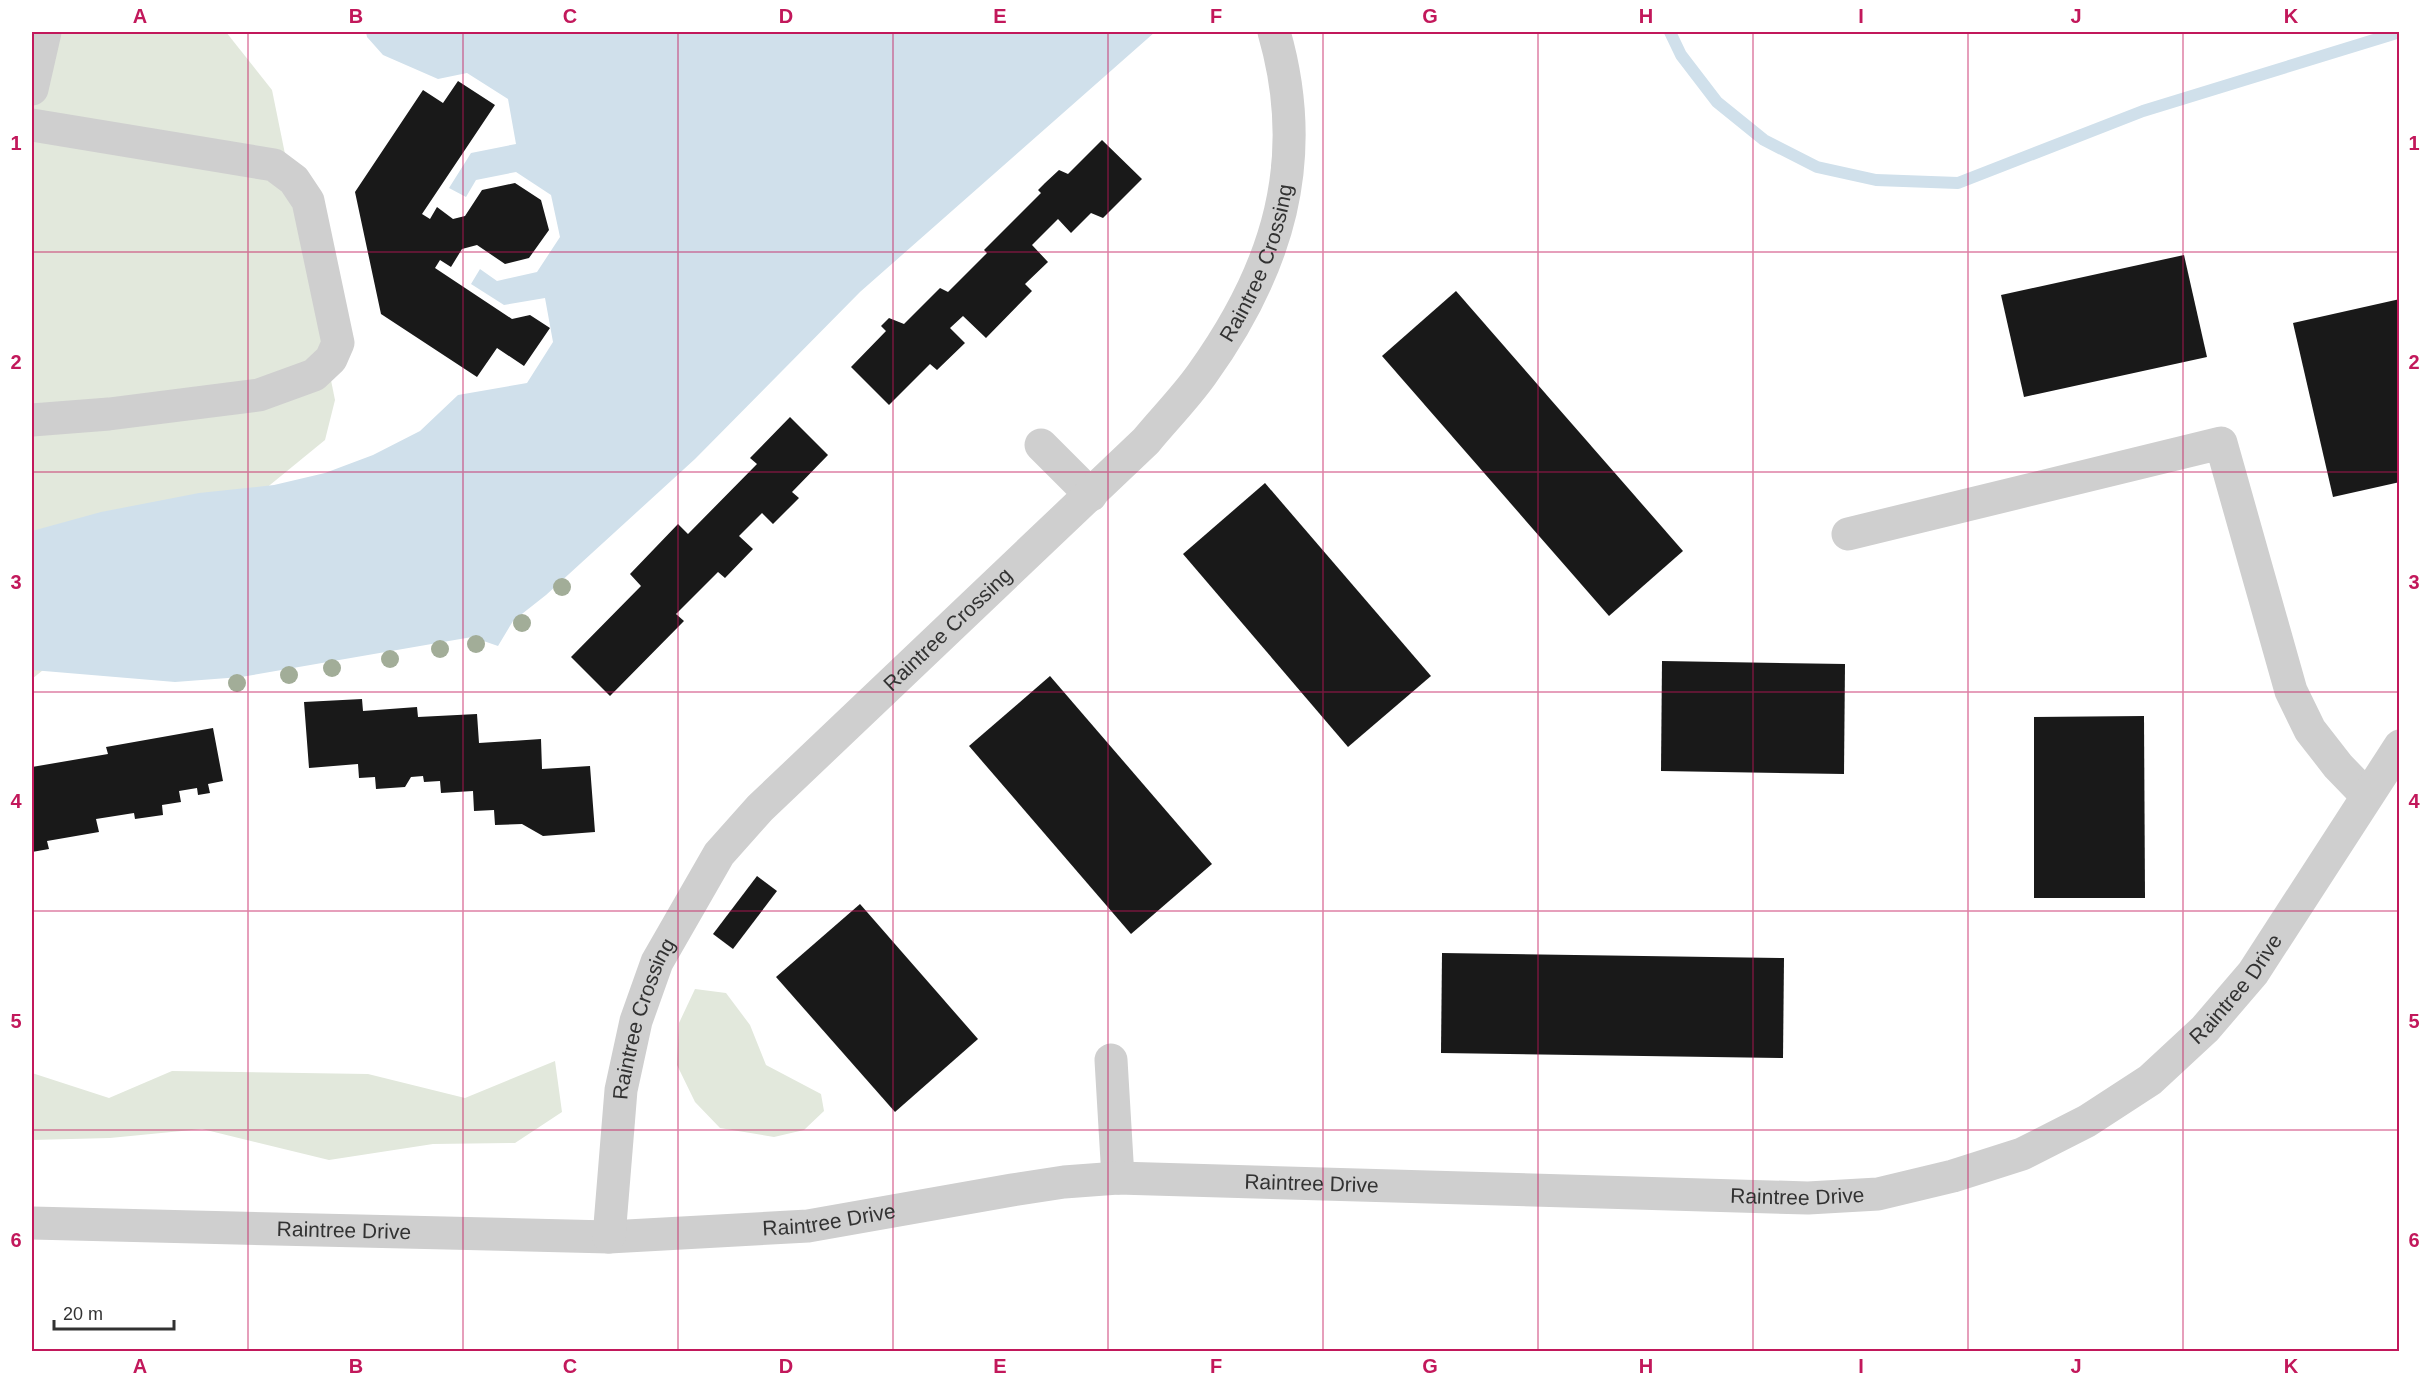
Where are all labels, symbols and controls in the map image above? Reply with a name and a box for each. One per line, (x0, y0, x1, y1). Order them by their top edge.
text: A (133, 5, 147, 27)
text: B (349, 5, 363, 27)
text: C (563, 5, 577, 27)
text: D (779, 5, 793, 27)
text: E (993, 5, 1007, 27)
text: F (1210, 5, 1222, 27)
text: G (1422, 5, 1438, 27)
text: H (1639, 5, 1653, 27)
text: I (1858, 5, 1864, 27)
text: J (2070, 5, 2082, 27)
text: K (2284, 5, 2299, 27)
text: 1 (10, 132, 22, 154)
text: 1 (2408, 132, 2420, 154)
street label: Raintree Crossing (1215, 182, 1296, 346)
text: 2 (10, 351, 22, 373)
text: 2 (2408, 351, 2420, 373)
street label: Raintree Crossing (879, 563, 1016, 695)
text: 3 (10, 571, 22, 593)
text: 3 (2408, 571, 2420, 593)
text: 4 (10, 790, 22, 812)
text: 4 (2408, 790, 2420, 812)
street label: Raintree Drive (2185, 930, 2286, 1048)
street label: Raintree Crossing (608, 934, 679, 1100)
text: 5 (10, 1010, 22, 1032)
text: 5 (2408, 1010, 2420, 1032)
street label: Raintree Drive (1244, 1170, 1379, 1197)
street label: Raintree Drive (1730, 1183, 1865, 1209)
street label: Raintree Drive (762, 1199, 897, 1240)
street label: Raintree Drive (277, 1217, 411, 1243)
text: 6 (10, 1229, 22, 1251)
text: 6 (2408, 1229, 2420, 1251)
scale bar (54, 1293, 174, 1331)
text: 20 m (63, 1304, 103, 1324)
text: A (133, 1355, 147, 1377)
text: B (349, 1355, 363, 1377)
text: C (563, 1355, 577, 1377)
text: D (779, 1355, 793, 1377)
text: E (993, 1355, 1007, 1377)
text: F (1210, 1355, 1222, 1377)
text: G (1422, 1355, 1438, 1377)
text: H (1639, 1355, 1653, 1377)
text: I (1858, 1355, 1864, 1377)
text: J (2070, 1355, 2082, 1377)
text: K (2284, 1355, 2299, 1377)

